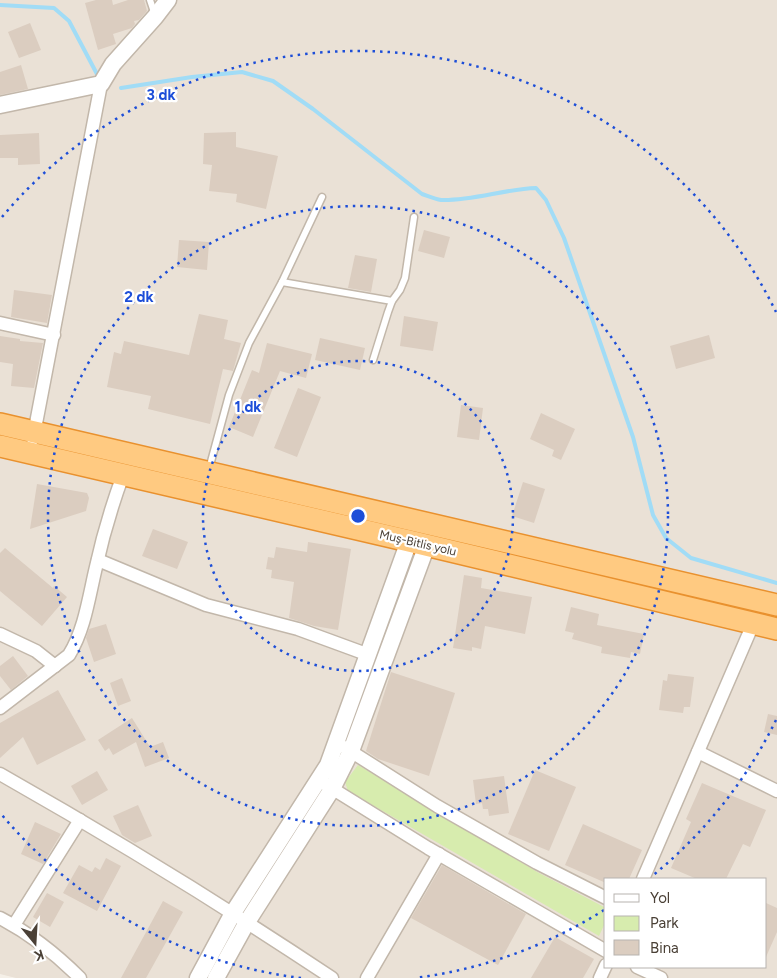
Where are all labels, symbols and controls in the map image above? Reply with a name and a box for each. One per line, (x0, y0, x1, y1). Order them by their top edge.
text: 3 dk (147, 86, 175, 104)
text: 2 dk (124, 288, 154, 306)
text: 1 dk (235, 398, 261, 416)
centre of rings (349, 507, 367, 525)
street label: Muş-Bitlis yolu (378, 527, 458, 559)
legend (604, 878, 767, 968)
text: Yol (650, 889, 670, 907)
text: Park (650, 914, 679, 932)
north arrow (10, 918, 60, 968)
text: Bina (650, 939, 679, 957)
text: K (31, 945, 46, 965)

